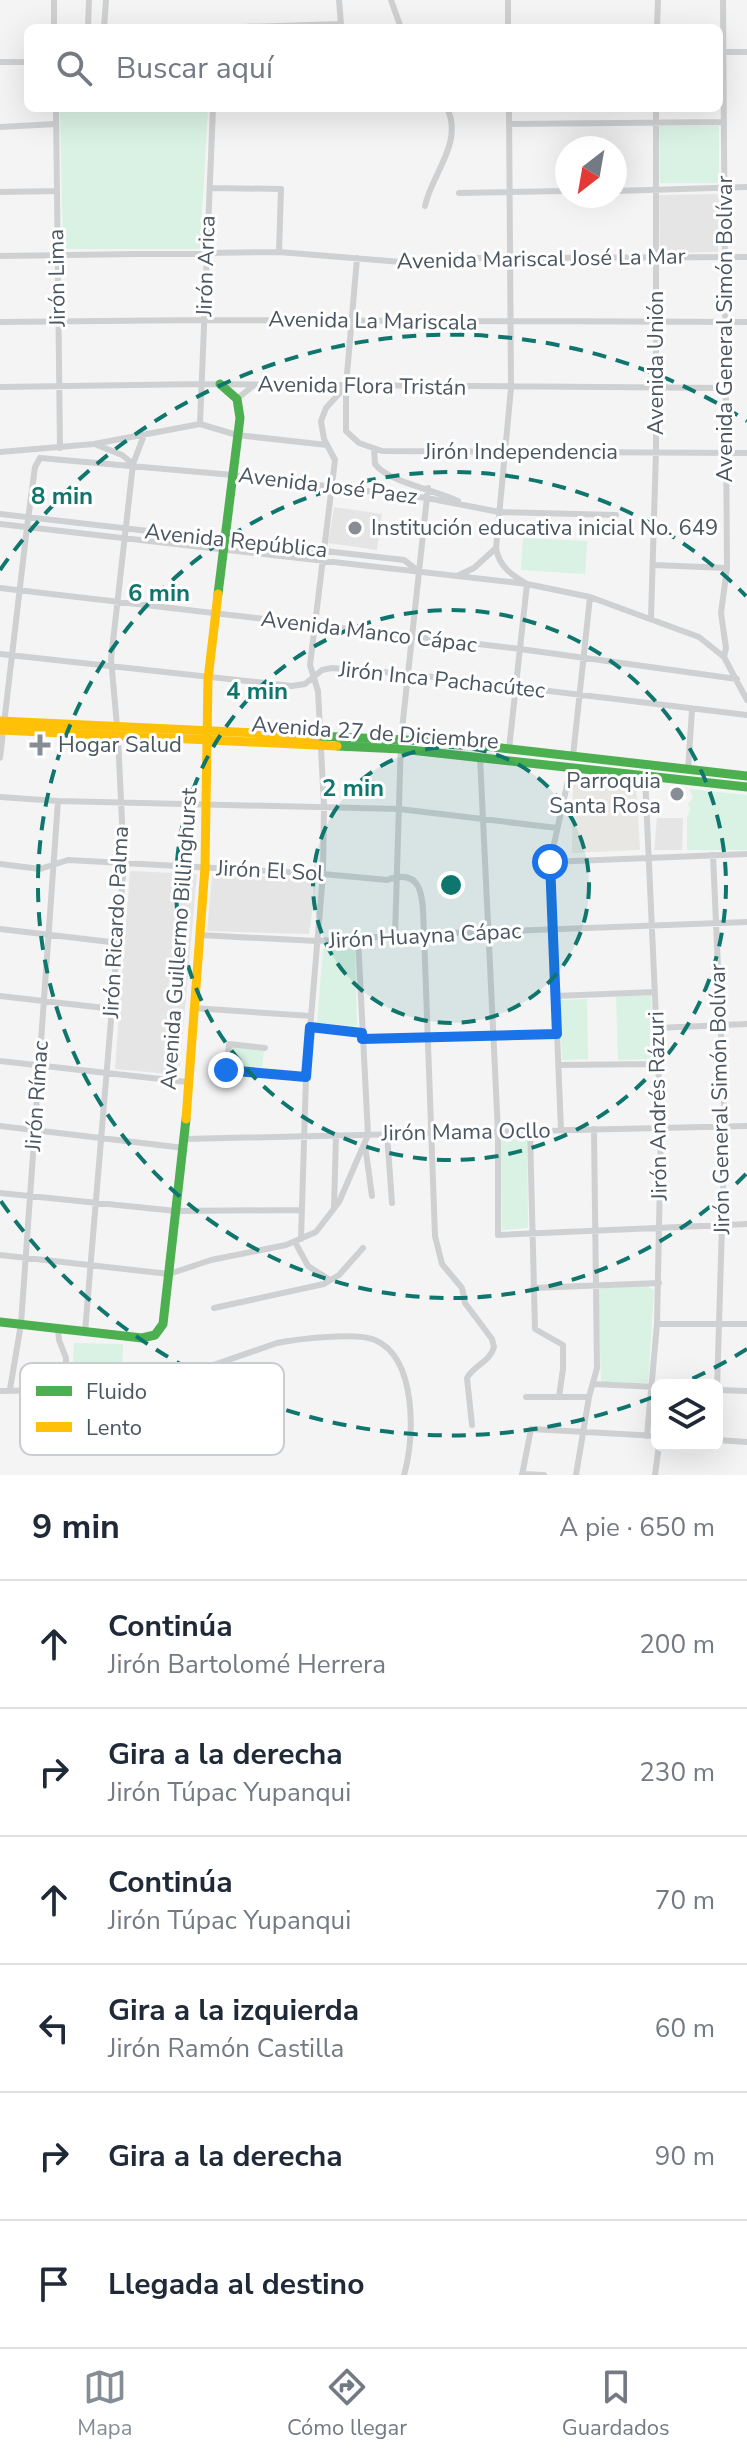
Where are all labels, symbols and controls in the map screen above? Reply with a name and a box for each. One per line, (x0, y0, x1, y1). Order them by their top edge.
search box (24, 24, 723, 112)
icon: search (52, 46, 96, 90)
text: Buscar aquí (116, 48, 273, 89)
north arrow (555, 136, 627, 208)
street label: Avenida General Simón Bolívar (710, 176, 740, 482)
street label: Jirón Arica (189, 215, 223, 318)
street label: Jirón Lima (41, 229, 73, 328)
street label: Avenida Mariscal José La Mar (396, 241, 686, 277)
street label: Avenida Unión (641, 291, 671, 435)
street label: Avenida La Mariscala (268, 304, 478, 338)
street label: Avenida Flora Tristán (257, 369, 467, 403)
street label: Jirón Independencia (423, 437, 618, 467)
street label: Avenida José Paez (237, 460, 419, 512)
text: 8 min (31, 480, 93, 512)
place label: Institución educativa inicial No. 649 (371, 513, 718, 543)
street label: Avenida República (143, 516, 329, 566)
marker: Institución educativa inicial No. 649 (346, 519, 364, 537)
text: 6 min (128, 577, 190, 609)
street label: Avenida Manco Cápac (259, 604, 479, 660)
street label: Jirón Inca Pachacútec (336, 654, 547, 706)
text: 4 min (226, 675, 288, 707)
street label: Avenida 27 de Diciembre (250, 709, 500, 757)
place label: Hogar Salud (58, 730, 182, 760)
marker: Hogar Salud (29, 734, 51, 756)
place label: Parroquia Santa Rosa (549, 766, 661, 821)
text: 2 min (322, 772, 384, 804)
marker: Parroquia Santa Rosa (668, 785, 686, 803)
street label: Avenida Guillermo Billinghurst (153, 787, 205, 1091)
street label: Jirón Ricardo Palma (96, 825, 136, 1020)
route start (532, 844, 568, 880)
street label: Jirón El Sol (214, 853, 325, 889)
centre of rings (437, 871, 465, 899)
street label: Jirón Huayna Cápac (327, 916, 522, 956)
street label: Jirón General Simón Bolívar (703, 963, 737, 1236)
street label: Jirón Andrés Rázuri (641, 1011, 675, 1202)
street label: Jirón Rímac (18, 1040, 56, 1153)
route end (208, 1052, 244, 1088)
street label: Jirón Mama Ocllo (380, 1116, 551, 1148)
legend (20, 1363, 284, 1455)
text: Fluido (86, 1377, 147, 1407)
map controls (651, 1379, 723, 1451)
button: layers (651, 1379, 723, 1451)
text: Lento (86, 1413, 142, 1443)
text: 9 min (32, 1504, 120, 1550)
text: A pie · 650 m (559, 1510, 715, 1545)
text: Continúa (108, 1606, 233, 1647)
icon: ahead (32, 1622, 76, 1666)
text: 200 m (639, 1627, 715, 1662)
text: Jirón Bartolomé Herrera (108, 1647, 386, 1682)
text: Gira a la derecha (108, 1734, 343, 1775)
icon: right (32, 1750, 76, 1794)
text: 230 m (639, 1755, 715, 1790)
text: Jirón Túpac Yupanqui (108, 1775, 351, 1810)
text: Continúa (108, 1862, 233, 1903)
icon: ahead (32, 1878, 76, 1922)
text: 70 m (655, 1883, 715, 1918)
text: Jirón Túpac Yupanqui (108, 1903, 351, 1938)
text: Gira a la izquierda (108, 1990, 359, 2031)
icon: left (32, 2006, 76, 2050)
text: 60 m (655, 2011, 715, 2046)
text: Jirón Ramón Castilla (108, 2031, 344, 2066)
icon: right (32, 2134, 76, 2178)
text: Gira a la derecha (108, 2136, 343, 2177)
text: 90 m (655, 2139, 715, 2174)
icon: arrive (32, 2262, 76, 2306)
text: Llegada al destino (108, 2264, 364, 2305)
tab: Mapa (77, 2365, 132, 2443)
tab: Cómo llegar (287, 2365, 407, 2443)
tab: Guardados (562, 2365, 670, 2443)

